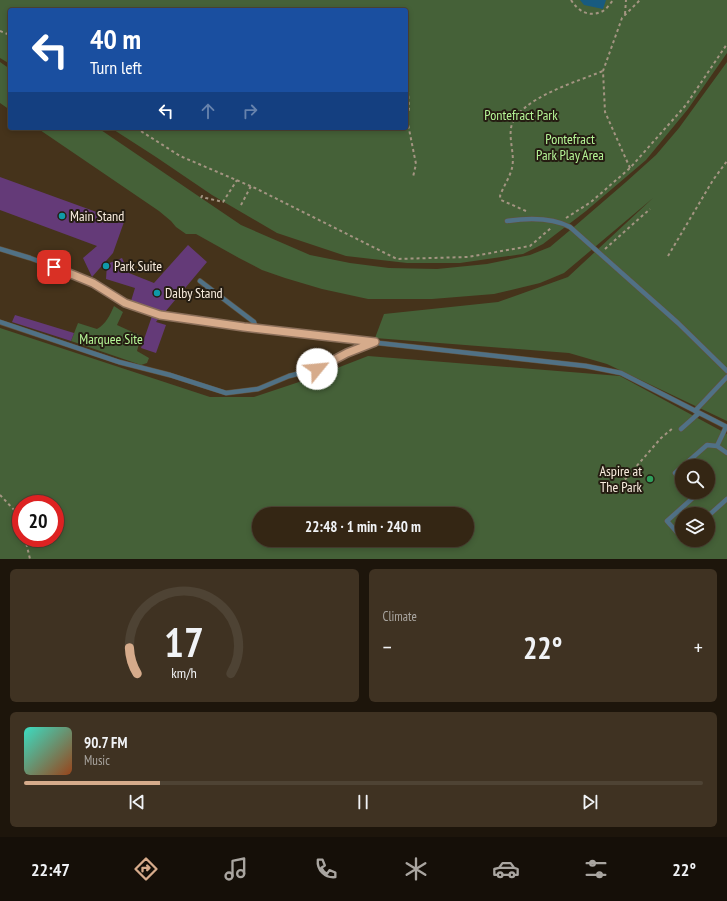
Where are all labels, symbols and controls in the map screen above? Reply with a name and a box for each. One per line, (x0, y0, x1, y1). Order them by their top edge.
text: 40 m (90, 20, 141, 57)
icon: left (24, 24, 76, 76)
text: Turn left (90, 56, 142, 79)
icon: left (155, 100, 177, 122)
icon: ahead (197, 100, 219, 122)
icon: right (239, 100, 261, 122)
park label: Pontefract Park (484, 106, 558, 124)
park label: Pontefract Park Play Area (536, 130, 604, 164)
place label: Main Stand (70, 207, 124, 225)
marker: Main Stand (57, 211, 67, 221)
pin (37, 250, 71, 284)
icon: arrive (43, 256, 65, 278)
place label: Park Suite (114, 257, 162, 275)
marker: Park Suite (101, 261, 111, 271)
place label: Dalby Stand (165, 284, 223, 302)
marker: Dalby Stand (152, 288, 162, 298)
park label: Marquee Site (79, 330, 143, 348)
position arrow (296, 348, 338, 390)
map controls (675, 459, 715, 547)
button: search (675, 459, 715, 499)
place label: Aspire at The Park (599, 462, 643, 496)
marker: Aspire at The Park (645, 474, 655, 484)
speed limit sign: 20 (12, 495, 64, 547)
button: layers (675, 507, 715, 547)
text: 22:48 · 1 min · 240 m (305, 517, 421, 536)
text: Climate (383, 608, 417, 625)
text: 17 (164, 614, 204, 667)
text: 22° (523, 628, 563, 667)
text: − (383, 633, 392, 661)
text: + (694, 633, 703, 661)
text: km/h (172, 662, 197, 681)
text: 90.7 FM (84, 733, 127, 752)
text: Music (84, 752, 110, 769)
icon: previous (126, 791, 148, 813)
icon: pause (352, 791, 374, 813)
icon: next (579, 791, 601, 813)
icon: directions (132, 855, 160, 883)
icon: music (222, 855, 250, 883)
icon: phone (312, 855, 340, 883)
icon: climate (402, 855, 430, 883)
icon: car (492, 855, 520, 883)
icon: filters (582, 855, 610, 883)
text: 22:47 (31, 858, 70, 881)
text: 22° (672, 858, 696, 881)

